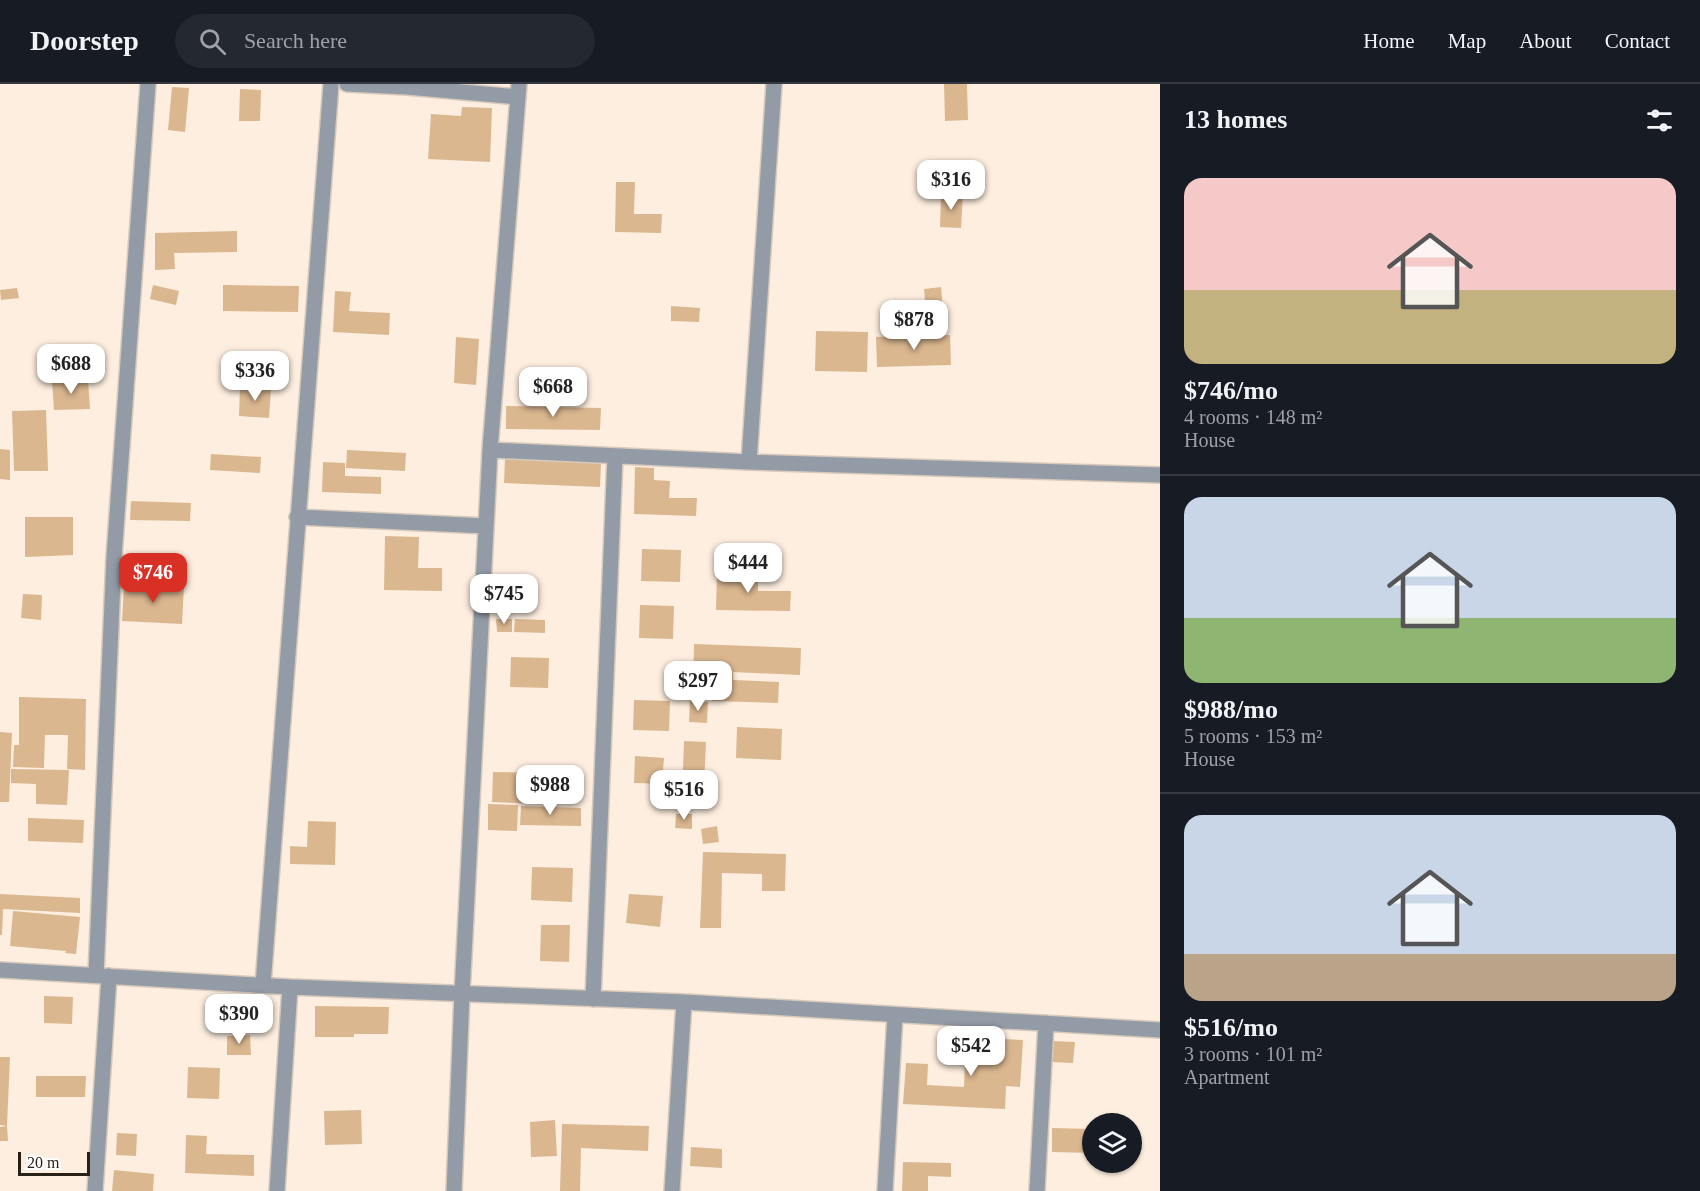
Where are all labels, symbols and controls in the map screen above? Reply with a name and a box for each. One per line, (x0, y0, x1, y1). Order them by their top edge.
search box (175, 14, 595, 68)
text: Doorstep (30, 25, 139, 56)
icon: search (196, 25, 229, 58)
text: Search here (244, 28, 347, 53)
text: Home (1363, 29, 1415, 53)
text: Map (1448, 29, 1486, 53)
text: About (1519, 29, 1572, 53)
text: Contact (1605, 29, 1670, 53)
icon: filters (1643, 104, 1676, 137)
text: 13 homes (1184, 105, 1287, 134)
pin: $316 (915, 160, 987, 211)
text: $316 (931, 168, 971, 190)
icon: home (1376, 217, 1484, 325)
pin: $878 (878, 300, 950, 351)
text: $878 (894, 308, 934, 330)
pin: $688 (35, 344, 107, 395)
pin: $336 (219, 351, 291, 402)
text: $688 (51, 352, 91, 374)
text: $336 (235, 359, 275, 381)
pin: $668 (517, 367, 589, 418)
text: $668 (533, 375, 573, 397)
text: $746/mo (1184, 376, 1278, 405)
text: 4 rooms · 148 m² (1184, 406, 1322, 428)
text: House (1184, 429, 1235, 451)
icon: home (1376, 536, 1484, 644)
pin: $444 (712, 543, 784, 594)
text: $444 (728, 551, 768, 573)
pin: $746 (117, 553, 189, 604)
text: $746 (133, 561, 173, 583)
pin: $745 (468, 574, 540, 625)
text: $745 (484, 582, 524, 604)
pin: $297 (662, 661, 734, 712)
text: $297 (678, 669, 718, 691)
text: $988/mo (1184, 695, 1278, 724)
text: 5 rooms · 153 m² (1184, 725, 1322, 747)
text: House (1184, 748, 1235, 770)
pin: $988 (514, 765, 586, 816)
pin: $516 (648, 770, 720, 821)
text: $988 (530, 773, 570, 795)
text: $516 (664, 778, 704, 800)
icon: home (1376, 854, 1484, 962)
pin: $390 (203, 994, 275, 1045)
text: $390 (219, 1002, 259, 1024)
text: $516/mo (1184, 1013, 1278, 1042)
pin: $542 (935, 1026, 1007, 1077)
text: $542 (951, 1034, 991, 1056)
text: 3 rooms · 101 m² (1184, 1043, 1322, 1065)
text: Apartment (1184, 1066, 1270, 1088)
map controls (1082, 1113, 1142, 1173)
button: layers (1082, 1113, 1142, 1173)
scale bar (18, 1149, 90, 1176)
text: 20 m (27, 1154, 59, 1171)

